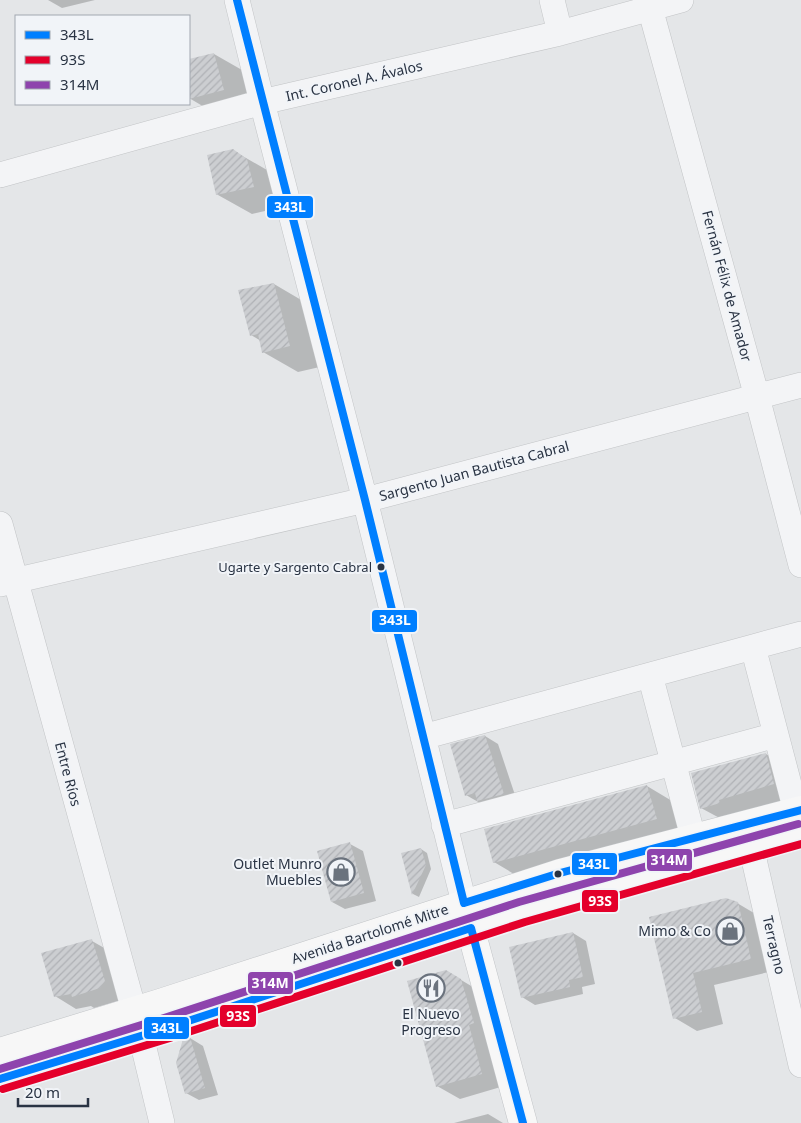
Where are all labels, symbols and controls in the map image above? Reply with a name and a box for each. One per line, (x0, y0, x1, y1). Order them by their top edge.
legend (15, 15, 190, 105)
text: 343L (60, 24, 94, 44)
text: 93S (60, 49, 85, 69)
street label: Int. Coronel A. Ávalos (284, 55, 424, 106)
text: 314M (60, 74, 99, 94)
line badge: 343L (266, 195, 314, 219)
text: 343L (274, 197, 306, 216)
street label: Fernán Félix de Amador (698, 208, 757, 364)
street label: Sargento Juan Bautista Cabral (377, 436, 571, 505)
place label: Ugarte y Sargento Cabral (218, 558, 372, 576)
marker: Ugarte y Sargento Cabral (376, 562, 386, 572)
line badge: 343L (371, 609, 418, 633)
text: 343L (379, 610, 411, 629)
street label: Entre Ríos (51, 740, 86, 808)
line badge: 314M (646, 848, 693, 872)
text: 314M (650, 850, 688, 869)
line badge: 343L (571, 852, 618, 876)
place label: Outlet Munro Muebles (233, 854, 322, 889)
text: 343L (578, 854, 610, 873)
shop icon: Outlet Munro Muebles (326, 857, 356, 887)
unlabelled marker (553, 869, 563, 879)
line badge: 93S (581, 889, 619, 913)
text: 93S (588, 891, 612, 910)
street label: Avenida Bartolomé Mitre (289, 899, 451, 968)
street label: Terragno (759, 914, 790, 976)
shop icon: Mimo & Co (715, 916, 745, 946)
place label: Mimo & Co (638, 921, 711, 940)
unlabelled marker (393, 958, 403, 968)
line badge: 314M (247, 971, 294, 995)
text: 314M (251, 973, 289, 992)
restaurant icon: El Nuevo Progreso (416, 973, 446, 1003)
line badge: 93S (219, 1004, 257, 1028)
place label: El Nuevo Progreso (401, 1004, 461, 1039)
text: 93S (226, 1006, 250, 1025)
line badge: 343L (143, 1016, 190, 1040)
text: 343L (151, 1018, 183, 1037)
scale bar (18, 1076, 88, 1108)
text: 20 m (25, 1082, 60, 1102)

